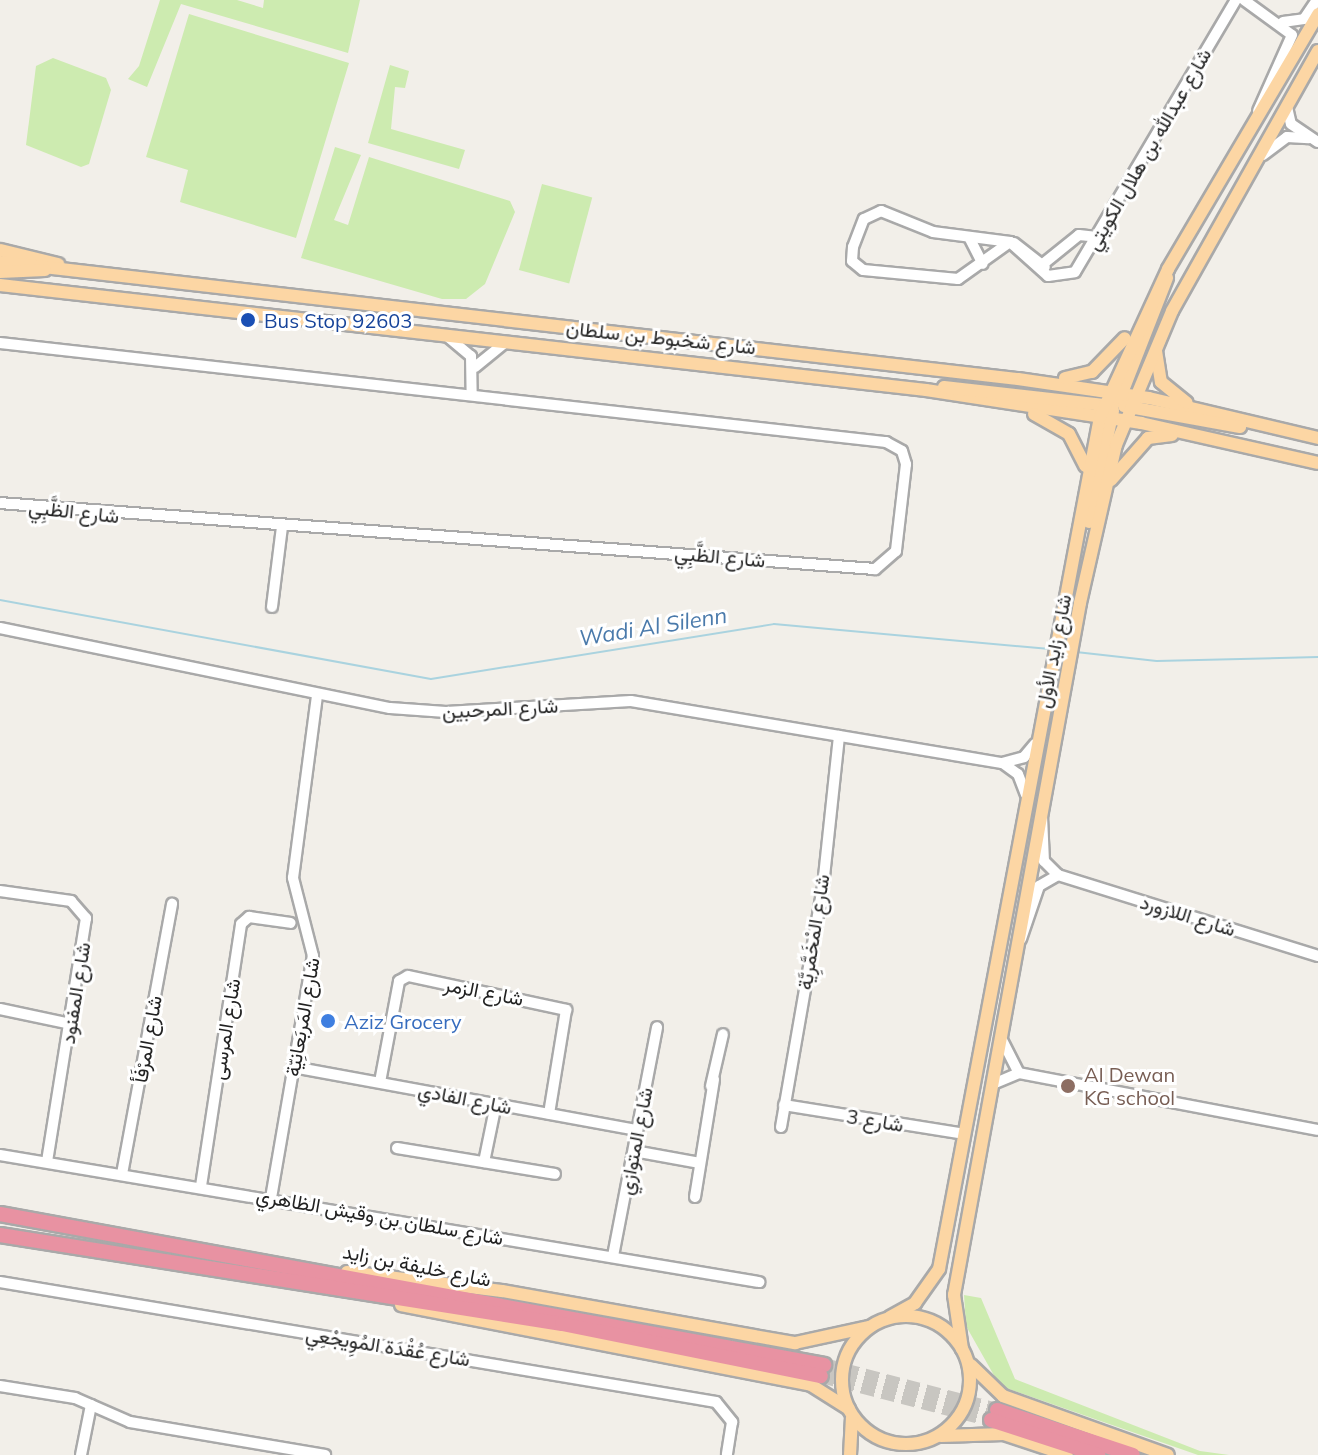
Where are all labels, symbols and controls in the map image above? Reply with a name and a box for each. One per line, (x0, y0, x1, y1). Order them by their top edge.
street label: شارع عبدالله بن هلال الكويتي (1080, 44, 1216, 254)
place label: Bus Stop 92603 (264, 308, 412, 332)
marker: Bus Stop 92603 (239, 311, 257, 329)
street label: شارع شخبوط بن سلطان (565, 315, 757, 359)
street label: شارع الظَّبِي (27, 494, 121, 528)
street label: شارع الظَّبِي (674, 540, 766, 572)
street label: شارع زايد الأول (1030, 592, 1076, 710)
water label: Wadi Al Silenn (577, 602, 729, 652)
street label: شارع المرحبين (441, 693, 559, 723)
street label: شارع المْخَمَّرِيَّة (792, 872, 834, 992)
street label: شارع اللازورد (1138, 889, 1238, 941)
street label: شارع المفنود (55, 941, 95, 1045)
street label: شارع المَربَعانِيّة (280, 956, 324, 1078)
street label: شارع الزمر (442, 972, 526, 1010)
street label: شارع المرسى (205, 977, 245, 1081)
street label: شارع المرْفَأ (128, 994, 166, 1084)
place label: Aziz Grocery (344, 1009, 462, 1033)
marker: Aziz Grocery (319, 1012, 337, 1030)
place label: Al Dewan KG school (1084, 1062, 1175, 1109)
street label: شارع الفادي (416, 1077, 514, 1119)
marker: Al Dewan KG school (1059, 1077, 1077, 1095)
street label: شارع المتوازي (613, 1085, 657, 1197)
street label: شارع 3 (845, 1104, 905, 1136)
street label: شارع سلطان بن وقيش الظاهري (254, 1182, 506, 1250)
street label: شارع خليفة بن زايد (341, 1239, 493, 1291)
street label: شارع عُقْدَة المُوِيجْعِي (304, 1321, 472, 1371)

